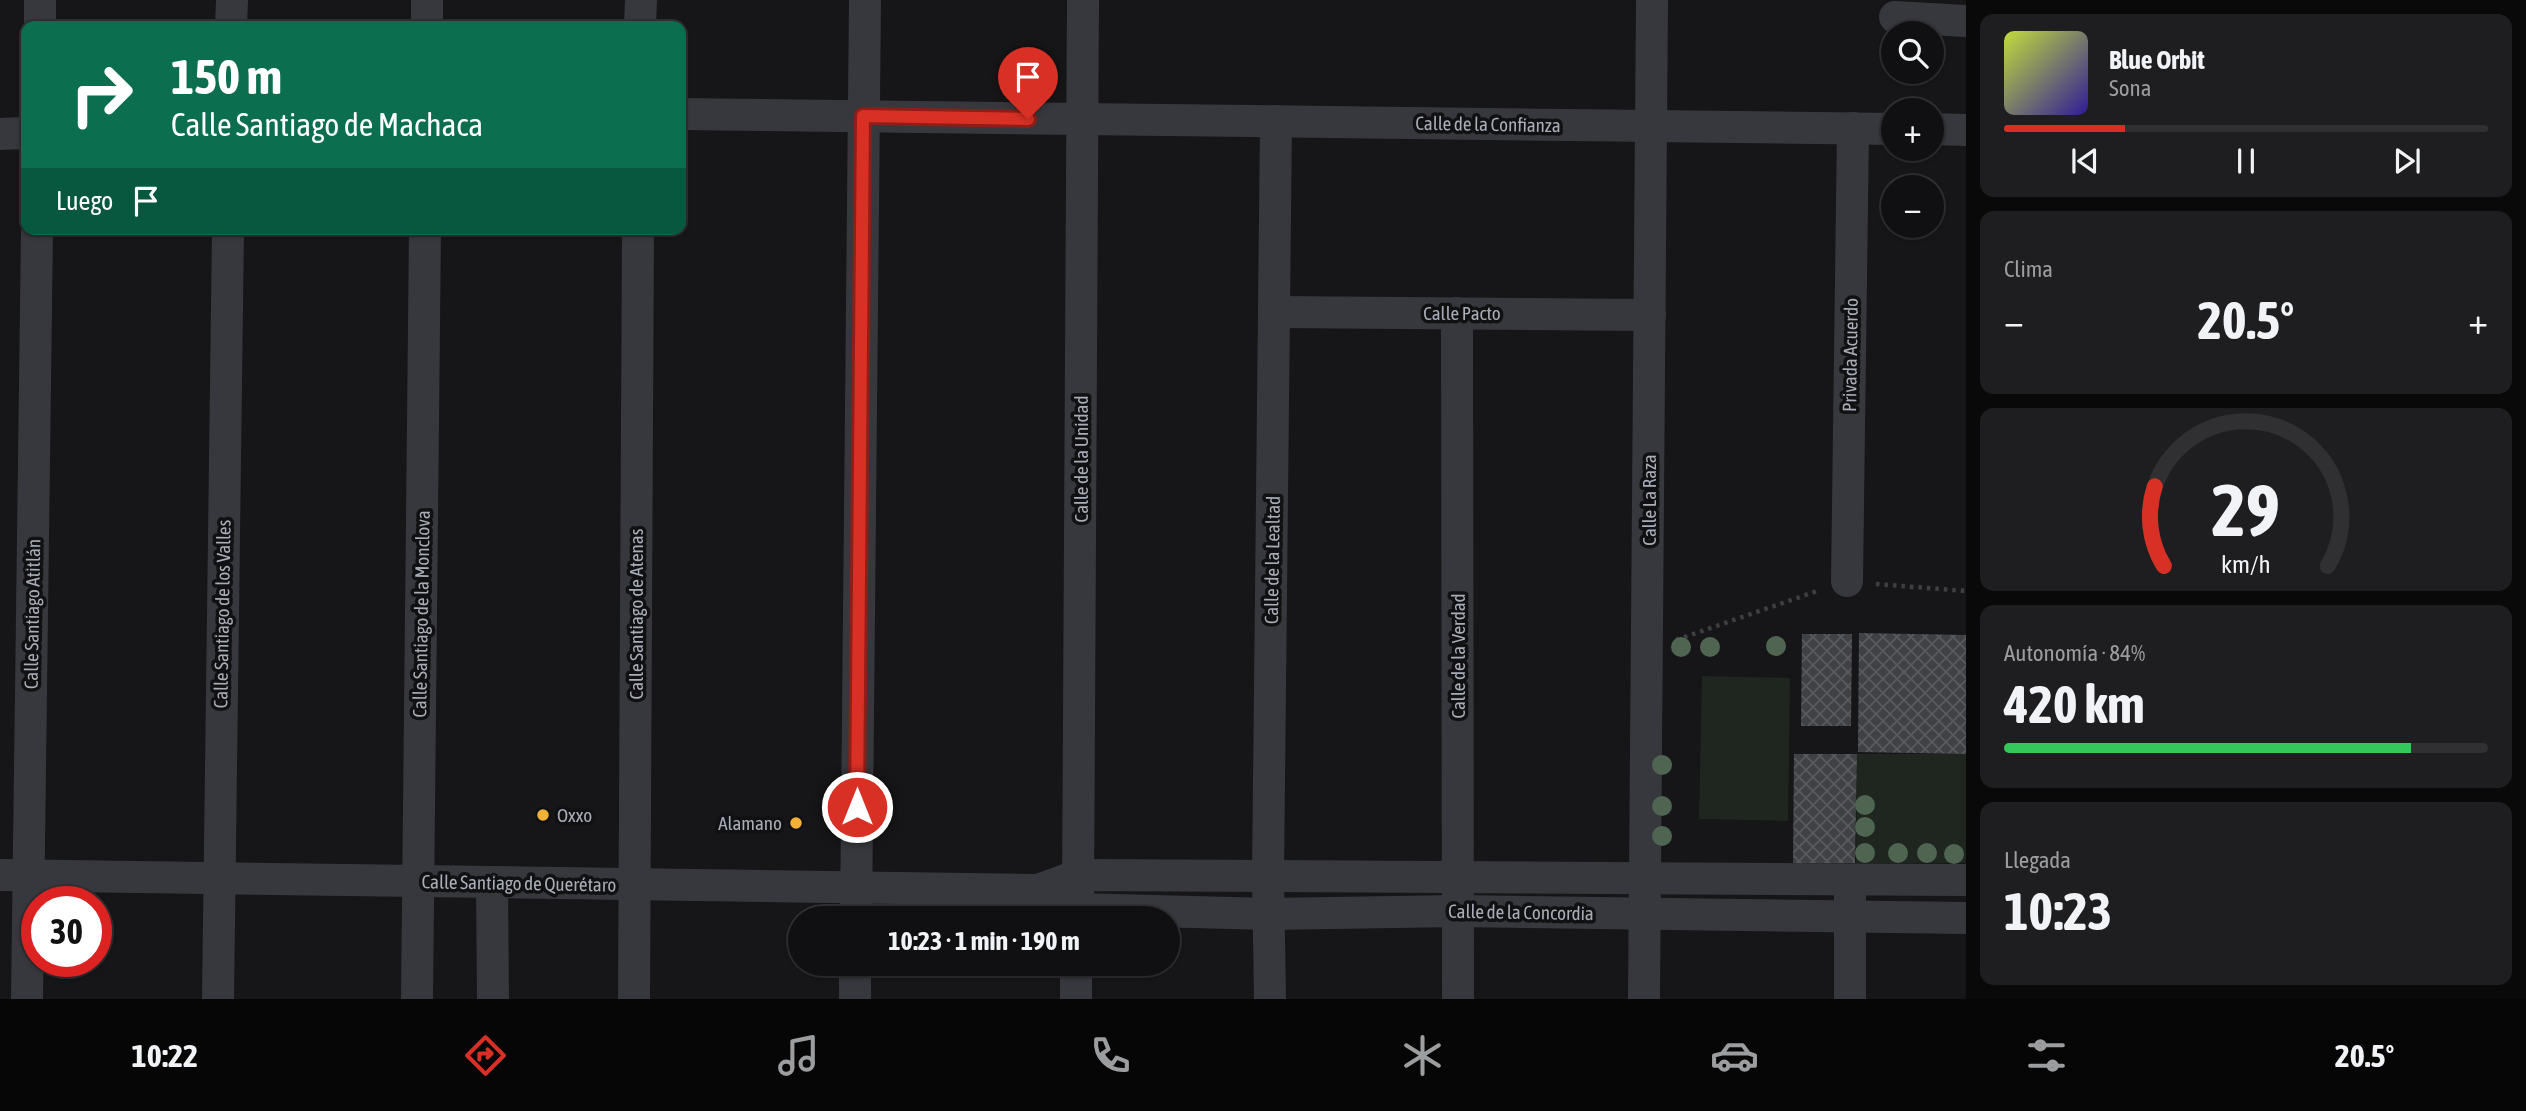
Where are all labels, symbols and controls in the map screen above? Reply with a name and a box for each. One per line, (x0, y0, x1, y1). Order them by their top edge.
map controls (1881, 21, 1944, 238)
button: search (1881, 21, 1944, 84)
text: Blue Orbit (2109, 45, 2205, 75)
pin (998, 47, 1058, 119)
text: 150 m (171, 48, 282, 104)
icon: right (56, 49, 147, 140)
icon: arrive (1009, 58, 1047, 96)
text: Sona (2109, 75, 2151, 101)
button: + (1881, 98, 1944, 161)
text: Calle Santiago de Machaca (171, 106, 483, 143)
street label: Calle de la Confianza (1415, 112, 1561, 136)
icon: previous (2066, 142, 2104, 180)
icon: pause (2227, 142, 2265, 180)
icon: next (2388, 142, 2426, 180)
button: − (1881, 175, 1944, 238)
icon: arrive (127, 182, 165, 220)
text: Luego (56, 186, 113, 216)
text: Clima (2004, 256, 2053, 282)
text: 20.5° (2198, 290, 2294, 350)
street label: Privada Acuerdo (1838, 298, 1862, 412)
text: − (2004, 299, 2024, 342)
text: + (2468, 299, 2488, 342)
street label: Calle Pacto (1423, 302, 1501, 324)
street label: Calle de la Unidad (1070, 396, 1092, 522)
street label: Calle La Raza (1638, 454, 1660, 546)
text: 29 (2212, 468, 2280, 551)
street label: Calle de la Lealtad (1260, 496, 1284, 624)
street label: Calle Santiago de la Monclova (408, 510, 434, 718)
street label: Calle Santiago de los Valles (209, 519, 235, 708)
street label: Calle Santiago de Atenas (625, 528, 647, 699)
street label: Calle Santiago Atitlán (20, 539, 44, 689)
text: km/h (2221, 549, 2271, 577)
street label: Calle de la Verdad (1447, 593, 1469, 719)
text: Autonomía · 84% (2004, 640, 2145, 666)
text: 420 km (2004, 674, 2145, 734)
position arrow (820, 770, 894, 844)
place label: Oxxo (557, 804, 592, 826)
marker: Oxxo (535, 807, 551, 823)
place label: Alamano (718, 812, 782, 834)
marker: Alamano (788, 815, 804, 831)
text: Llegada (2004, 847, 2071, 873)
street label: Calle Santiago de Querétaro (421, 870, 617, 896)
text: 10:23 (2004, 881, 2112, 941)
speed limit sign: 30 (21, 886, 112, 977)
street label: Calle de la Concordia (1448, 900, 1594, 924)
text: 10:23 · 1 min · 190 m (888, 926, 1080, 956)
icon: directions (461, 1031, 510, 1080)
icon: music (774, 1031, 823, 1080)
icon: phone (1086, 1031, 1135, 1080)
icon: climate (1398, 1031, 1447, 1080)
icon: car (1710, 1031, 1759, 1080)
icon: filters (2022, 1031, 2071, 1080)
text: 10:22 (132, 1037, 198, 1074)
text: 20.5° (2335, 1037, 2394, 1074)

